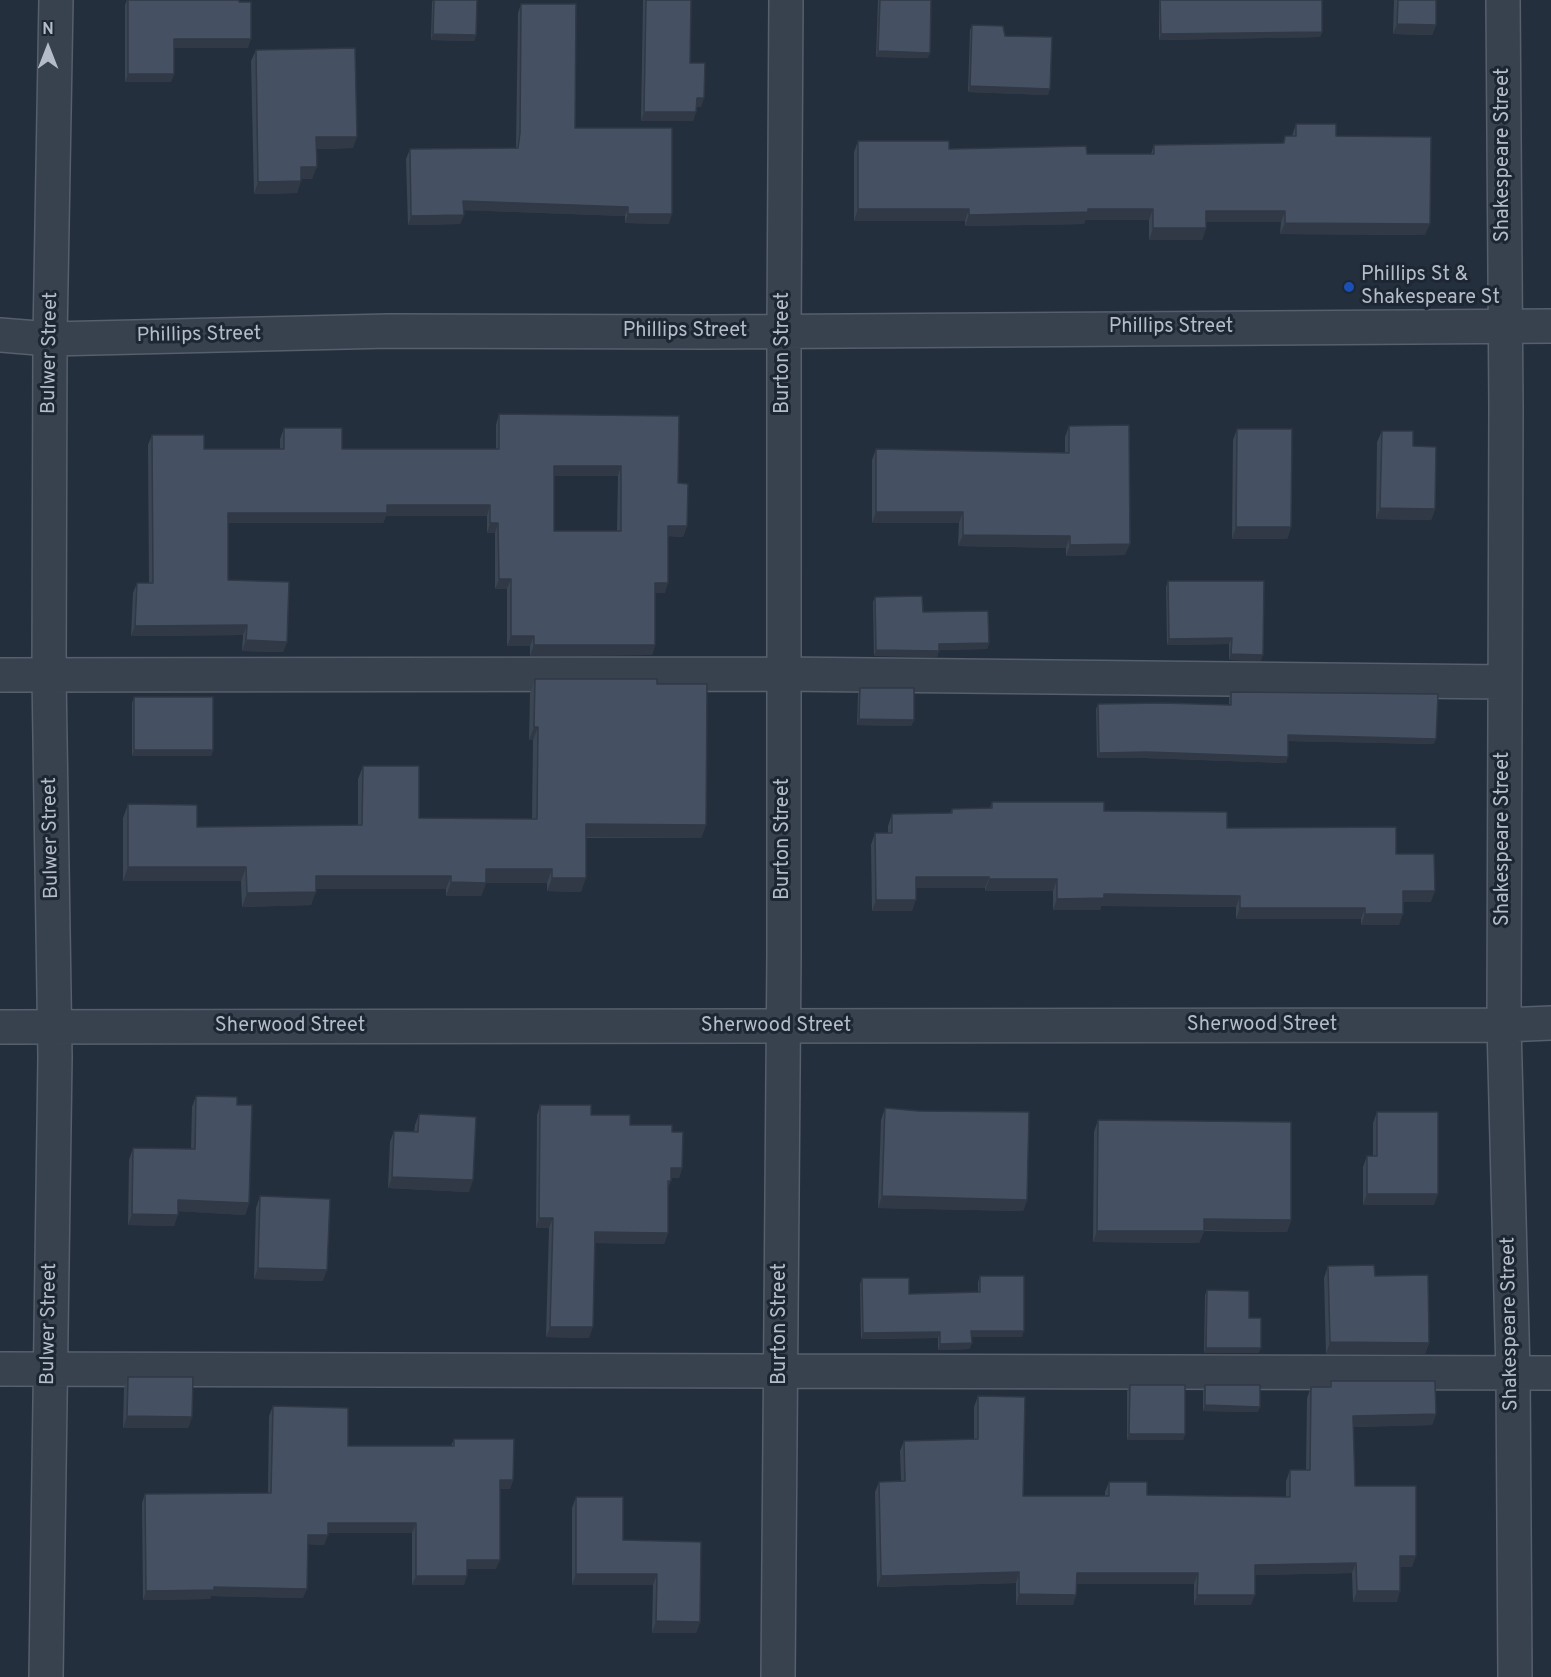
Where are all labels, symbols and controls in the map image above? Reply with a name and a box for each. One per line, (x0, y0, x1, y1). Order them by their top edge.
north arrow (18, 18, 78, 78)
text: N (42, 20, 54, 40)
street label: Shakespeare Street (1492, 68, 1516, 242)
place label: Phillips St & Shakespeare St (1361, 264, 1500, 311)
marker: Phillips St & Shakespeare St (1342, 280, 1356, 294)
street label: Bulwer Street (38, 292, 64, 414)
street label: Burton Street (772, 292, 796, 414)
street label: Phillips Street (1109, 316, 1233, 340)
street label: Phillips Street (623, 320, 747, 344)
street label: Phillips Street (136, 323, 262, 349)
street label: Shakespeare Street (1492, 752, 1516, 926)
street label: Bulwer Street (39, 777, 65, 899)
street label: Burton Street (772, 778, 796, 900)
street label: Sherwood Street (1187, 1014, 1337, 1038)
street label: Sherwood Street (215, 1015, 365, 1039)
street label: Sherwood Street (701, 1015, 851, 1039)
street label: Shakespeare Street (1497, 1236, 1525, 1412)
street label: Bulwer Street (37, 1263, 63, 1385)
street label: Burton Street (769, 1263, 793, 1385)

